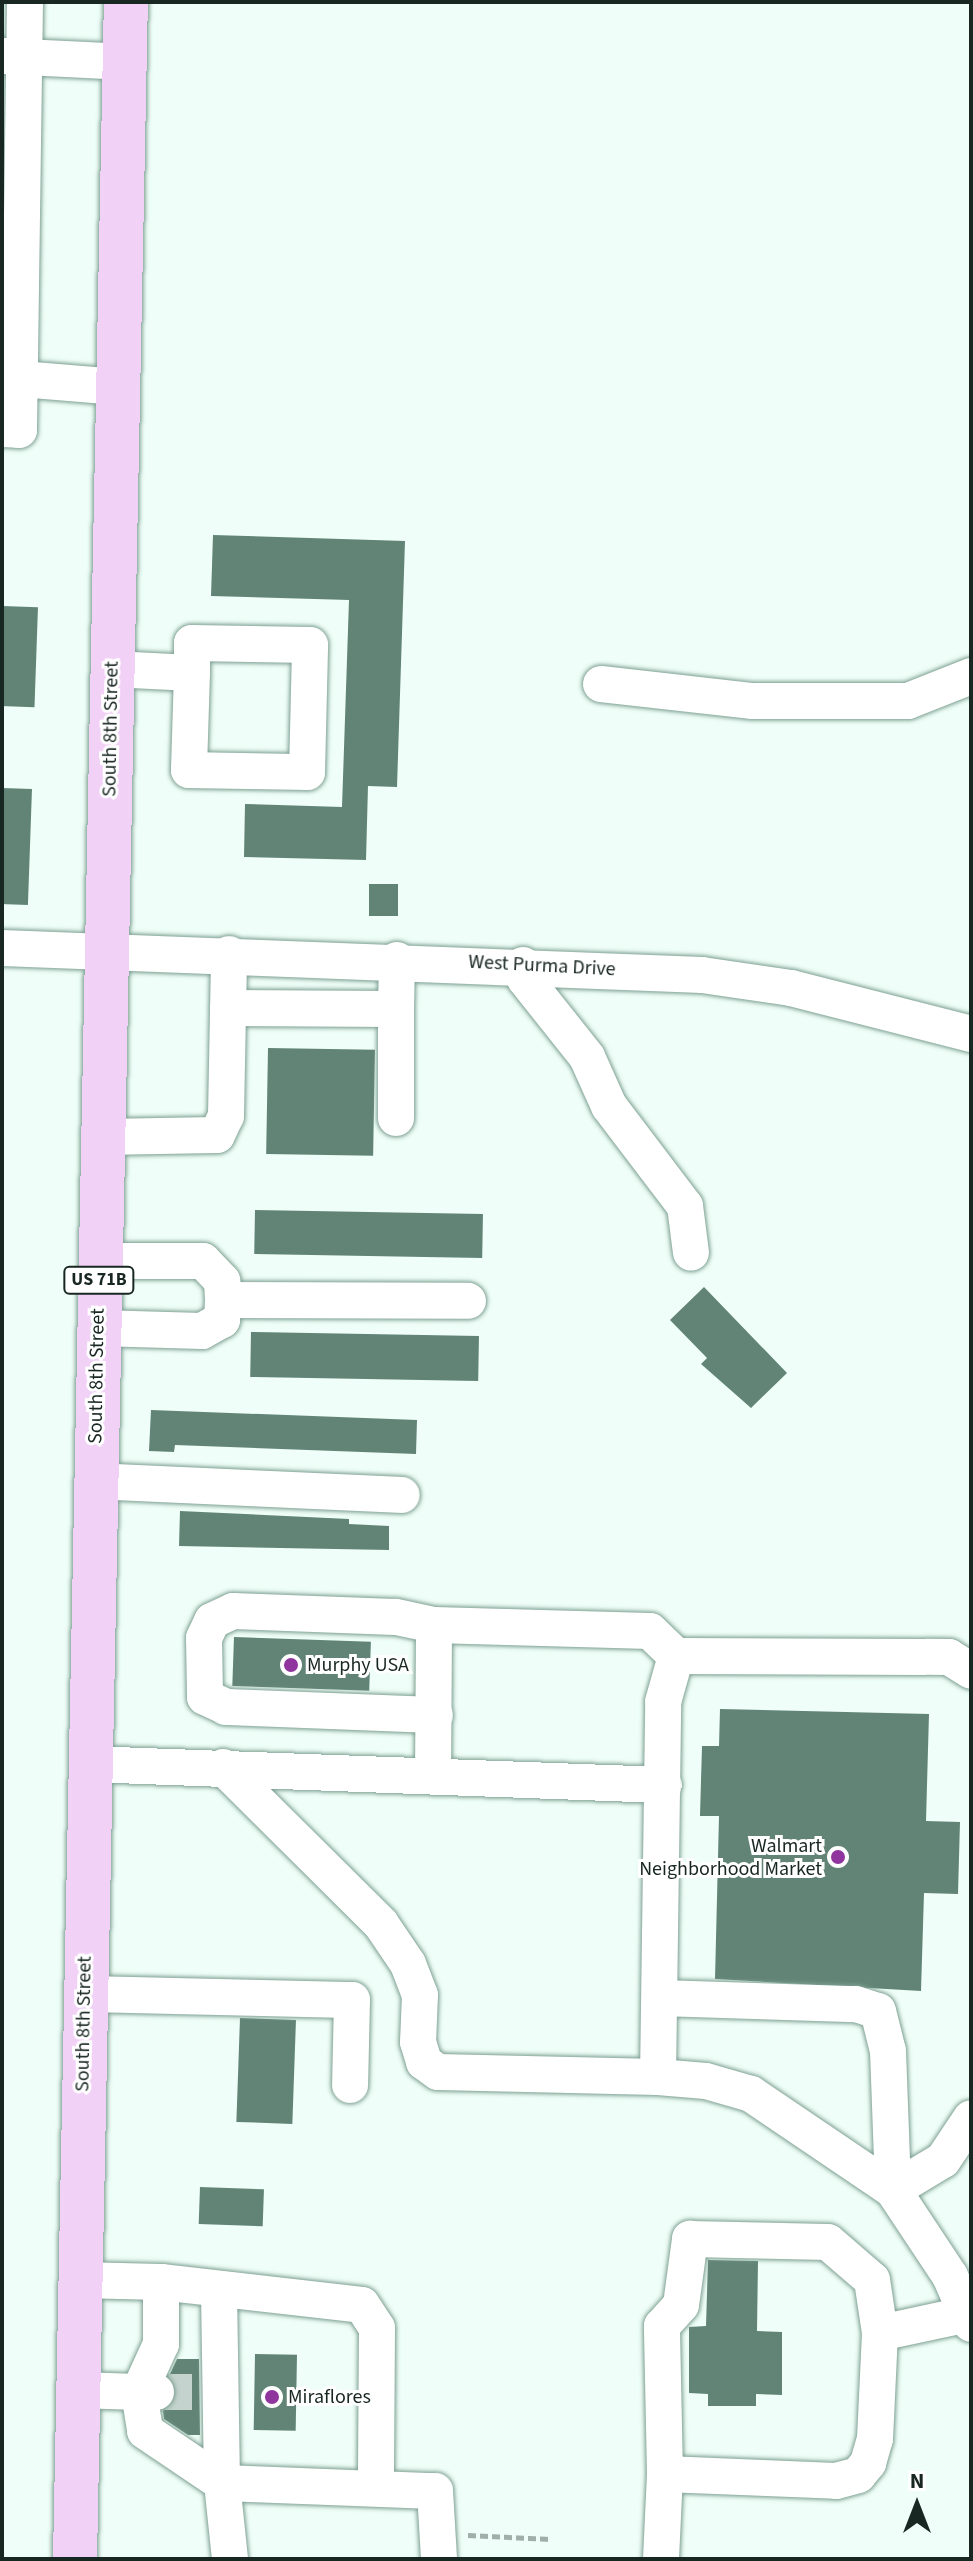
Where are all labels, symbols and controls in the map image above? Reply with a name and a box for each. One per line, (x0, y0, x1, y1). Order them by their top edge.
street label: South 8th Street (98, 661, 124, 797)
street label: West Purma Drive (468, 950, 616, 982)
road number: US 71B (63, 1266, 135, 1294)
street label: South 8th Street (84, 1308, 110, 1444)
place label: Murphy USA (307, 1653, 409, 1677)
marker: Murphy USA (282, 1656, 300, 1674)
place label: Walmart Neighborhood Market (639, 1834, 822, 1881)
marker: Walmart Neighborhood Market (829, 1848, 847, 1866)
street label: South 8th Street (71, 1956, 97, 2092)
place label: Miraflores (288, 2385, 371, 2409)
marker: Miraflores (263, 2388, 281, 2406)
north arrow (877, 2465, 957, 2545)
text: N (910, 2465, 924, 2497)

